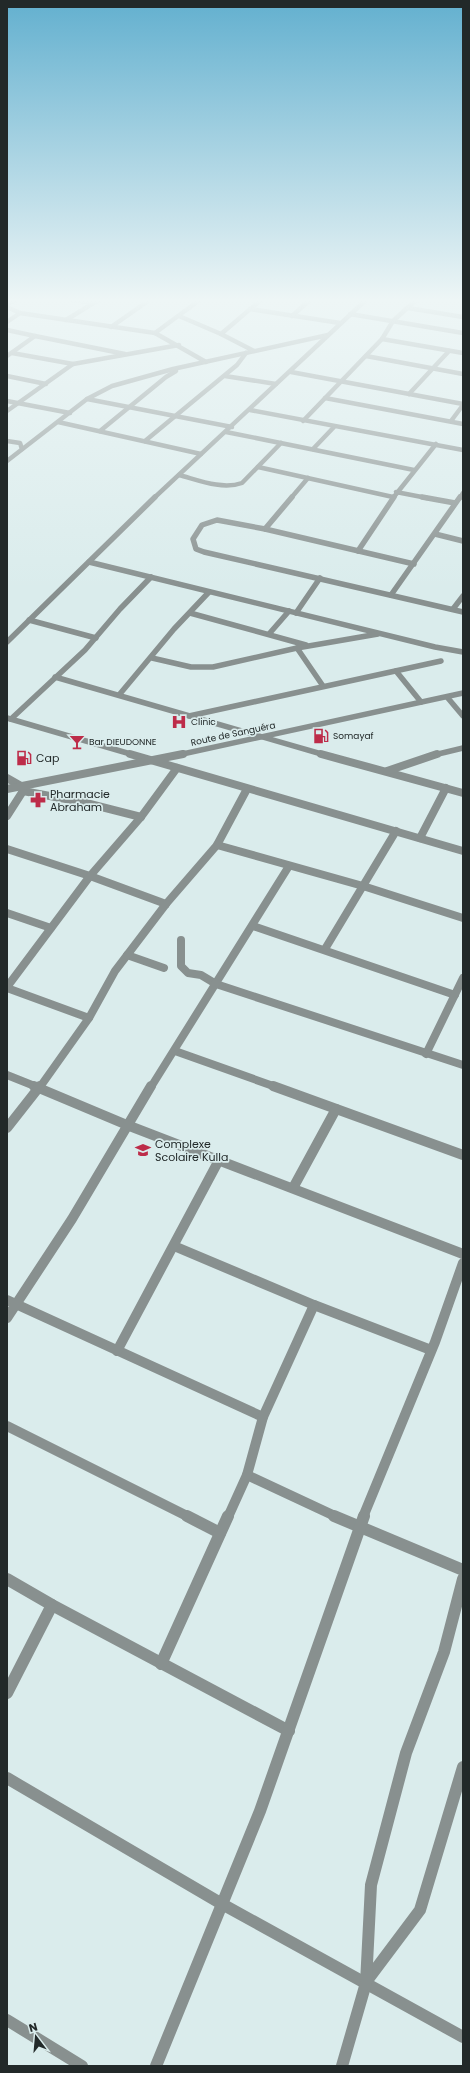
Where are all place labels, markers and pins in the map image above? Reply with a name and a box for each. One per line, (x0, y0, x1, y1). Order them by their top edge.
hospital icon: Clinic (170, 713, 188, 731)
place label: Clinic (191, 716, 216, 728)
fuel station icon: Somayaf (312, 727, 330, 745)
place label: Somayaf (333, 730, 374, 742)
bar icon: Bar DIEUDONNE (68, 733, 86, 751)
place label: Bar DIEUDONNE (89, 736, 157, 748)
fuel station icon: Cap (15, 749, 33, 767)
place label: Cap (36, 750, 59, 766)
place label: Pharmacie Abraham (50, 786, 110, 815)
pharmacy icon: Pharmacie Abraham (29, 791, 47, 809)
place label: Complexe Scolaire Kulla (155, 1136, 228, 1165)
school or university icon: Complexe Scolaire Kulla (134, 1141, 152, 1159)

